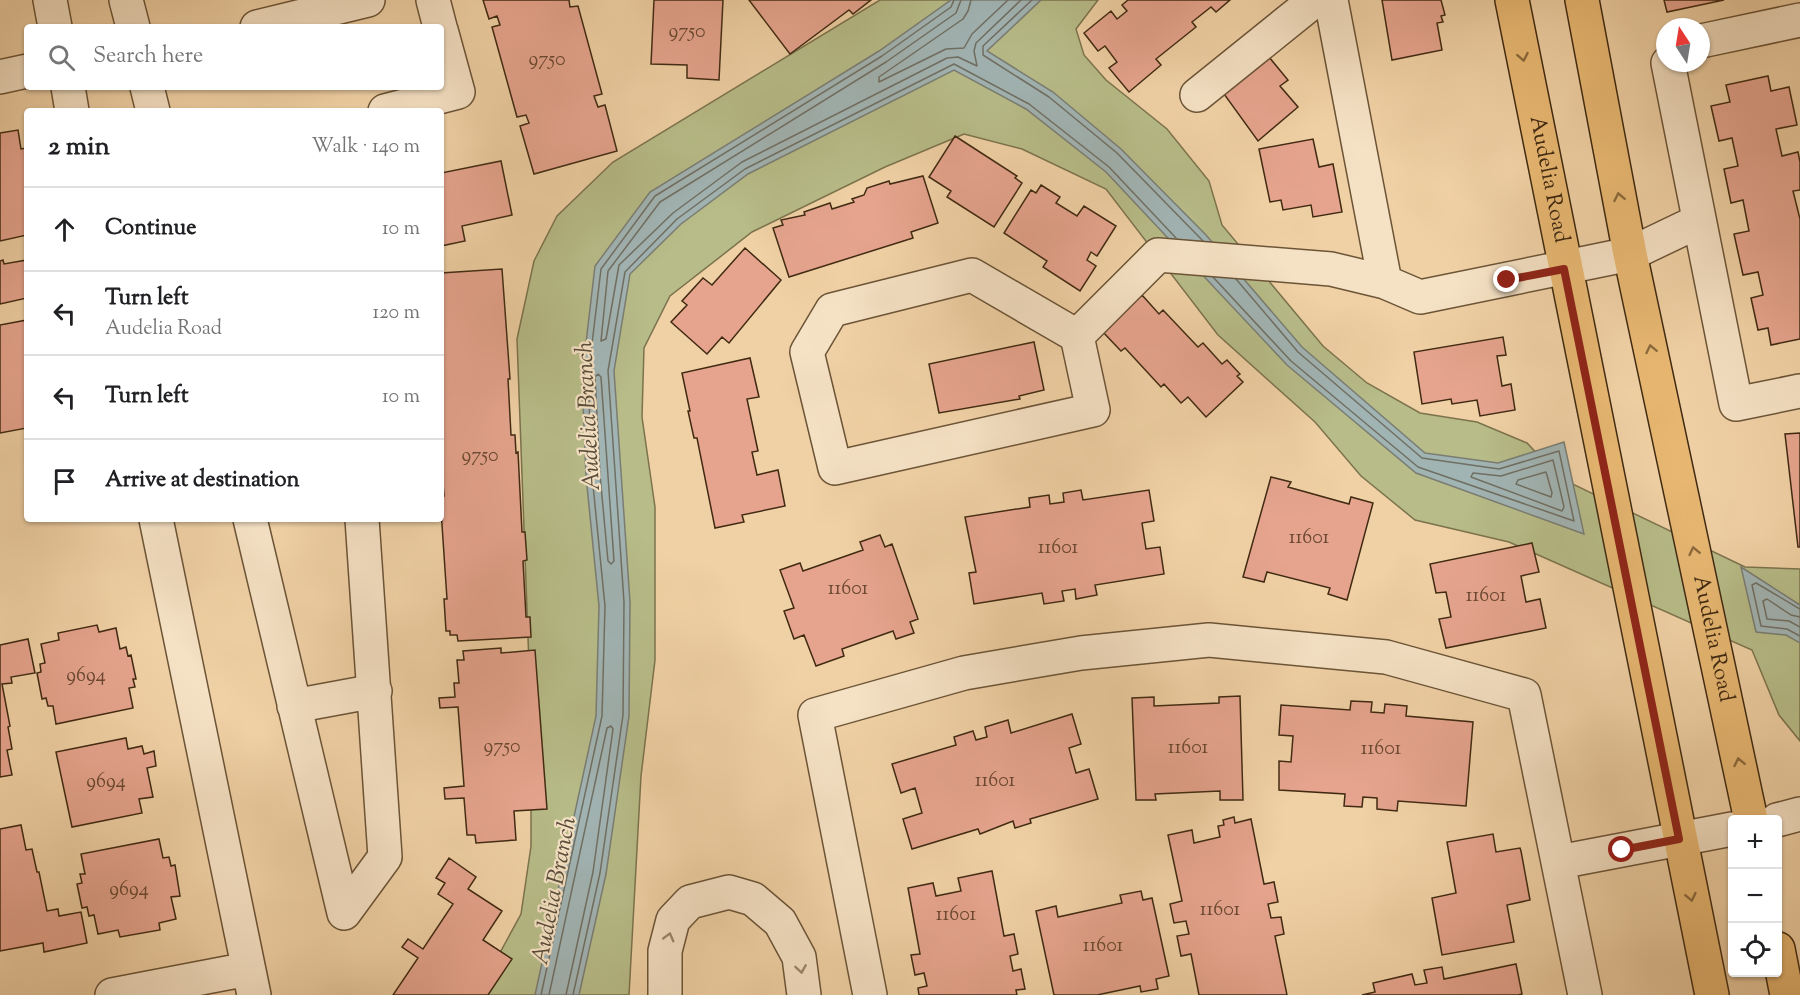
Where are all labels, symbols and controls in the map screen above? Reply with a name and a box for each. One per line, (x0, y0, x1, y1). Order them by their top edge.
house number: 9750 (668, 18, 706, 47)
north arrow (1656, 18, 1710, 72)
search box (24, 24, 444, 90)
icon: search (45, 41, 78, 74)
text: Search here (93, 41, 203, 73)
house number: 9750 (528, 46, 566, 75)
one-way arrow (1516, 52, 1529, 62)
street label: Audelia Road (1520, 113, 1576, 246)
text: 2 min (48, 129, 110, 166)
text: Walk · 140 m (311, 133, 420, 162)
one-way arrow (1613, 192, 1626, 202)
icon: ahead (48, 213, 81, 246)
text: Continue (105, 213, 196, 245)
text: 10 m (382, 215, 420, 244)
route end (1493, 266, 1519, 292)
text: Turn left (105, 283, 188, 315)
icon: left (48, 297, 81, 330)
text: 120 m (372, 299, 420, 328)
text: Audelia Road (105, 315, 222, 344)
water label: Audelia Branch (568, 340, 610, 492)
one-way arrow (1645, 344, 1658, 354)
icon: left (48, 381, 81, 414)
text: Turn left (105, 381, 188, 413)
text: 10 m (382, 383, 420, 412)
house number: 9750 (461, 442, 499, 471)
icon: arrive (48, 465, 81, 498)
text: Arrive at destination (105, 465, 300, 497)
house number: 11601 (1289, 524, 1330, 553)
house number: 11601 (1038, 534, 1079, 563)
one-way arrow (1688, 546, 1701, 556)
street label: Audelia Road (1683, 572, 1741, 705)
house number: 11601 (828, 575, 869, 604)
house number: 11601 (1466, 582, 1507, 611)
house number: 9694 (66, 662, 106, 691)
house number: 9750 (483, 733, 521, 762)
house number: 11601 (1168, 734, 1209, 763)
house number: 11601 (1361, 735, 1402, 764)
one-way arrow (1733, 758, 1746, 768)
house number: 11601 (975, 767, 1016, 796)
house number: 9694 (86, 768, 126, 797)
water label: Audelia Branch (524, 814, 586, 968)
map controls (1728, 815, 1782, 977)
button: + (1728, 815, 1782, 869)
route start (1608, 836, 1634, 862)
button: − (1728, 869, 1782, 923)
house number: 9694 (109, 876, 149, 905)
one-way arrow (1684, 891, 1697, 901)
house number: 11601 (1200, 896, 1241, 925)
house number: 11601 (936, 901, 977, 930)
button: locate (1728, 923, 1782, 977)
one-way arrow (661, 932, 674, 942)
house number: 11601 (1083, 932, 1124, 961)
one-way arrow (794, 964, 806, 974)

